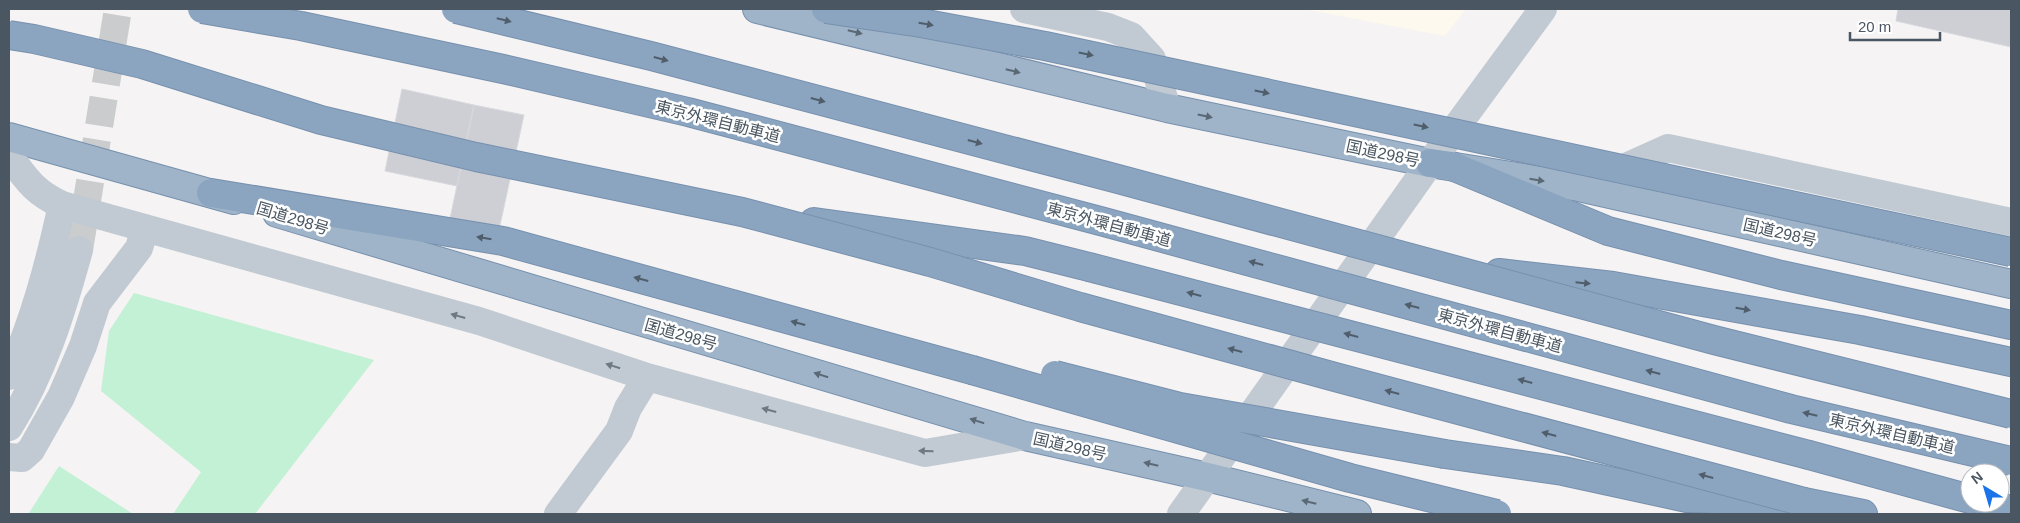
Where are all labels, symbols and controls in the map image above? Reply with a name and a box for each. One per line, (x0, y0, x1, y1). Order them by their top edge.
scale bar (1850, 10, 1940, 42)
one-way arrow (496, 16, 511, 24)
text: 20 m (1858, 18, 1891, 35)
one-way arrow (919, 20, 935, 28)
one-way arrow (848, 28, 863, 36)
one-way arrow (1078, 51, 1094, 59)
one-way arrow (654, 55, 669, 63)
one-way arrow (1006, 67, 1021, 75)
one-way arrow (1254, 88, 1269, 96)
one-way arrow (811, 97, 826, 105)
street label: 東京外環自動車道 (654, 98, 782, 145)
one-way arrow (1198, 112, 1213, 120)
one-way arrow (1413, 122, 1428, 130)
street label: 国道298号 (1345, 137, 1421, 170)
one-way arrow (968, 138, 983, 146)
one-way arrow (1529, 177, 1545, 185)
street label: 国道298号 (255, 199, 331, 238)
street label: 東京外環自動車道 (1045, 200, 1173, 249)
street label: 国道298号 (1742, 216, 1818, 249)
one-way arrow (476, 234, 492, 242)
one-way arrow (1248, 259, 1263, 267)
one-way arrow (634, 275, 649, 283)
one-way arrow (1575, 279, 1591, 287)
one-way arrow (1186, 290, 1201, 298)
one-way arrow (1405, 302, 1420, 310)
one-way arrow (1736, 305, 1752, 313)
street label: 東京外環自動車道 (1436, 306, 1564, 355)
one-way arrow (451, 311, 466, 319)
street label: 国道298号 (643, 316, 719, 353)
one-way arrow (790, 319, 806, 327)
one-way arrow (1343, 331, 1358, 339)
one-way arrow (1227, 345, 1242, 353)
one-way arrow (605, 361, 620, 369)
one-way arrow (1646, 367, 1661, 375)
one-way arrow (813, 370, 828, 378)
one-way arrow (1517, 377, 1532, 385)
one-way arrow (1384, 388, 1399, 396)
one-way arrow (761, 406, 776, 414)
one-way arrow (1803, 410, 1818, 418)
street label: 東京外環自動車道 (1828, 411, 1956, 456)
one-way arrow (969, 417, 984, 425)
street label: 国道298号 (1032, 430, 1108, 463)
one-way arrow (1541, 430, 1556, 438)
one-way arrow (917, 447, 933, 455)
one-way arrow (1144, 460, 1159, 468)
north arrow (1960, 463, 2010, 513)
text: N (1968, 468, 1986, 487)
one-way arrow (1698, 472, 1713, 480)
one-way arrow (1302, 498, 1317, 506)

